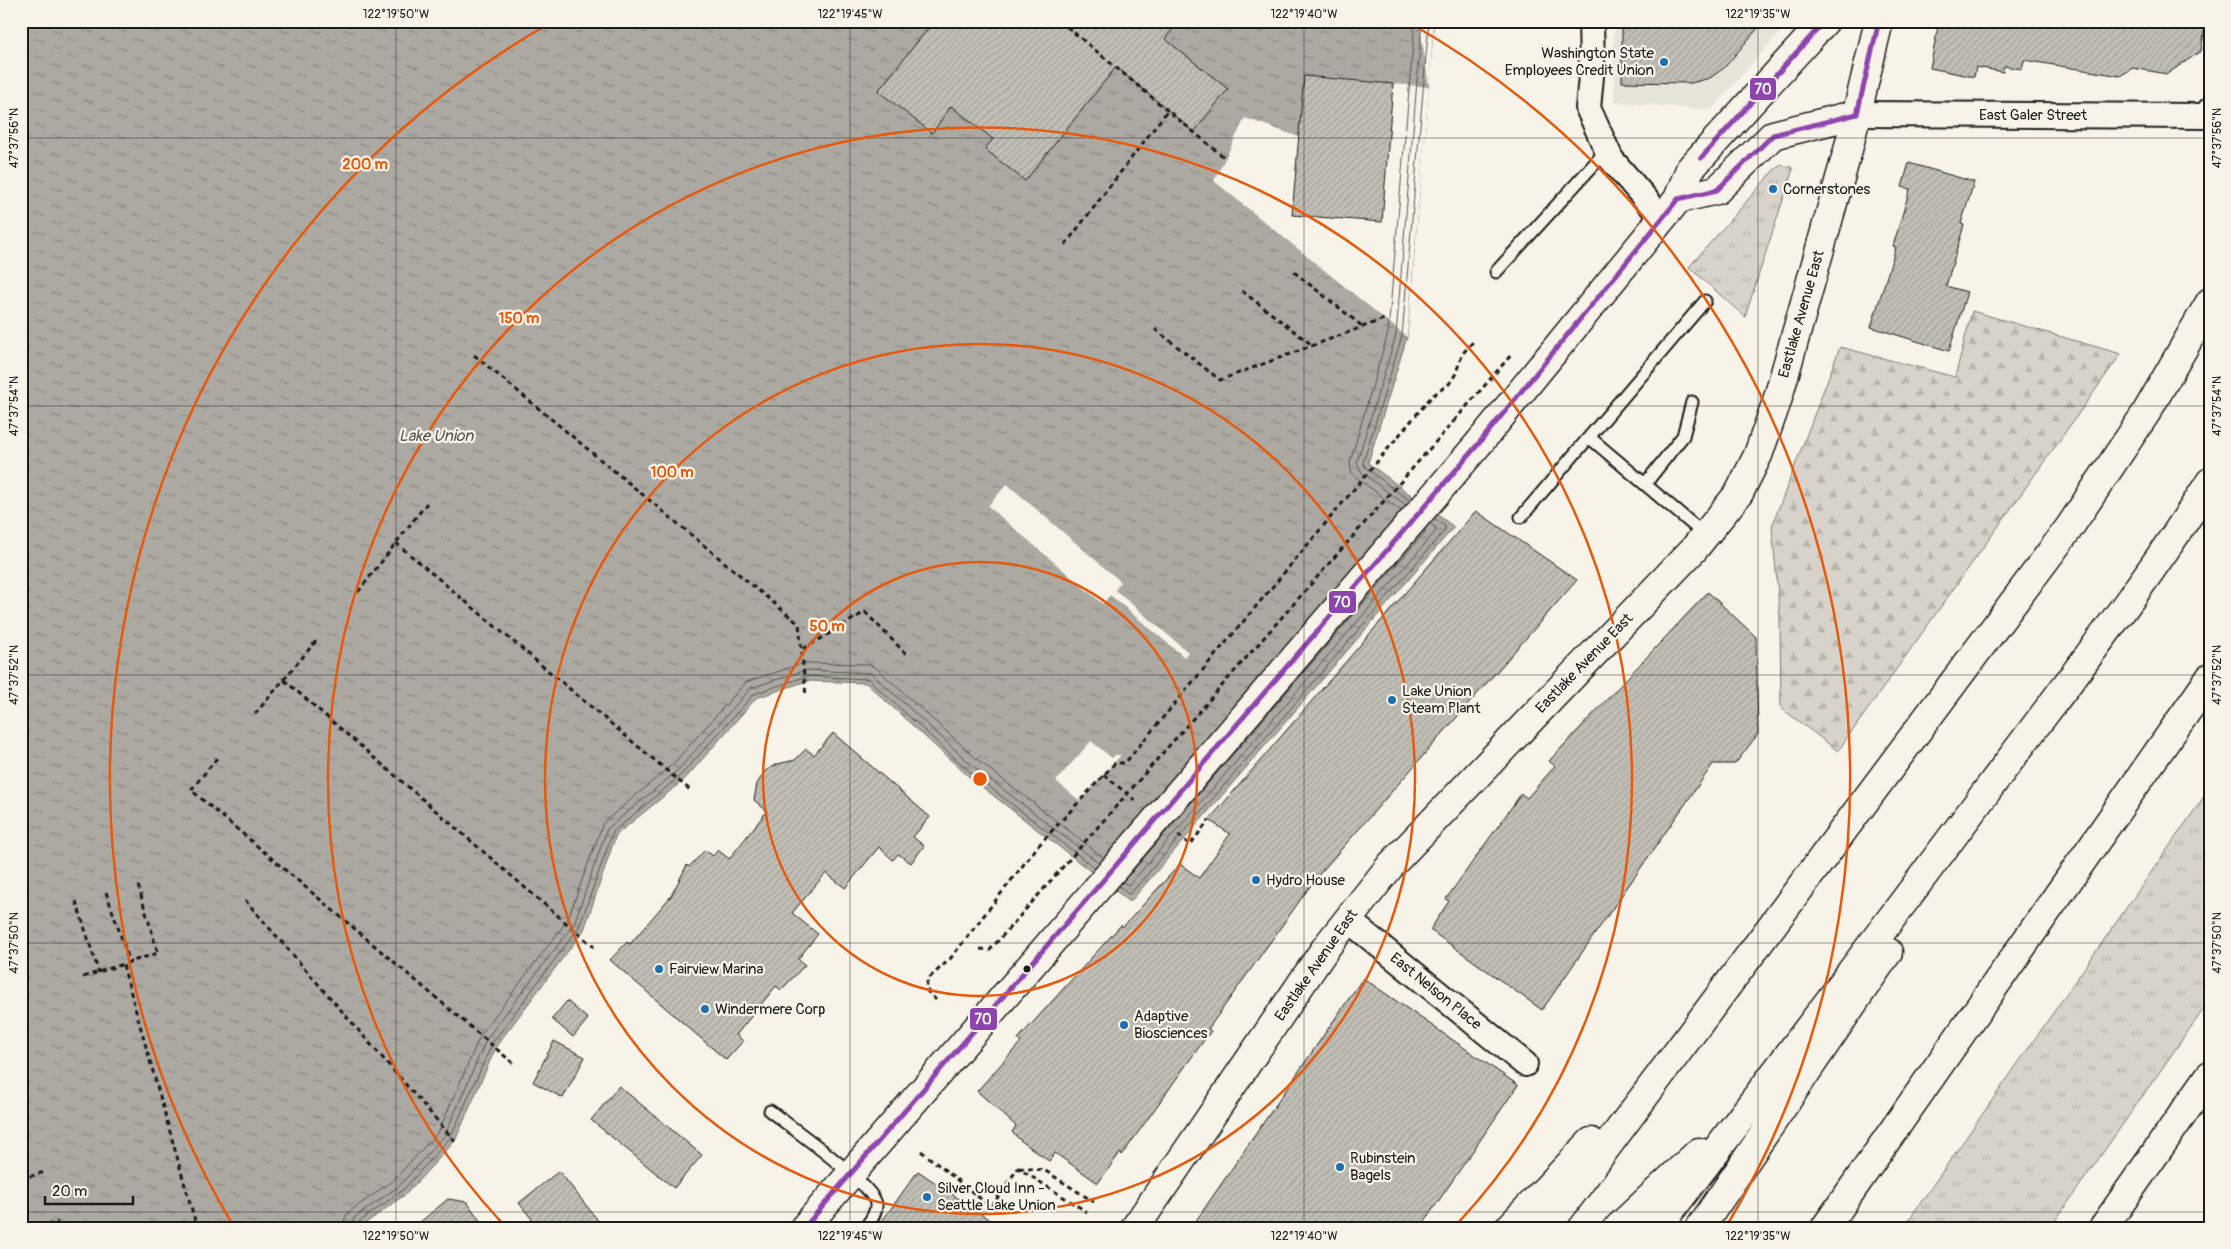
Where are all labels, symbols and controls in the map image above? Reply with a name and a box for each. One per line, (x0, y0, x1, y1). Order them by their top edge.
text: 122°19'50"W (363, 7, 429, 22)
text: 122°19'45"W (817, 7, 883, 22)
text: 122°19'40"W (1271, 7, 1337, 22)
text: 122°19'35"W (1726, 7, 1790, 22)
place label: Washington State Employees Credit Union (1505, 44, 1655, 80)
marker: Washington State Employees Credit Union (1658, 56, 1670, 68)
line badge: 70 (1749, 77, 1777, 101)
text: 70 (1755, 81, 1772, 98)
street label: East Galer Street (1979, 106, 2088, 125)
text: 47°37'56"N (7, 108, 22, 168)
text: 47°37'56"N (2210, 108, 2225, 168)
text: 200 m (342, 155, 388, 174)
place label: Cornerstones (1783, 180, 1870, 199)
marker: Cornerstones (1767, 183, 1779, 195)
street label: Eastlake Avenue East (1774, 247, 1829, 380)
text: 150 m (499, 309, 539, 328)
text: 47°37'54"N (7, 376, 22, 436)
text: 47°37'54"N (2210, 376, 2225, 436)
water label: Lake Union (399, 426, 474, 446)
text: 100 m (651, 463, 693, 482)
line badge: 70 (1328, 590, 1357, 614)
text: 70 (1334, 594, 1351, 611)
street label: Eastlake Avenue East (1532, 609, 1638, 717)
text: 50 m (810, 617, 844, 636)
text: 47°37'52"N (7, 645, 22, 705)
text: 47°37'52"N (2210, 645, 2225, 705)
place label: Lake Union Steam Plant (1402, 682, 1481, 718)
marker: Lake Union Steam Plant (1386, 694, 1398, 706)
centre of rings (971, 770, 989, 788)
place label: Hydro House (1266, 871, 1345, 890)
marker: Hydro House (1250, 874, 1262, 886)
street label: Eastlake Avenue East (1271, 905, 1363, 1025)
text: 47°37'50"N (7, 912, 22, 974)
text: 47°37'50"N (2210, 912, 2225, 974)
street label: East Nelson Place (1386, 949, 1486, 1034)
place label: Fairview Marina (669, 960, 763, 979)
marker: Fairview Marina (653, 963, 665, 975)
unlabelled marker (1022, 964, 1032, 974)
place label: Windermere Corp (715, 1000, 825, 1019)
marker: Windermere Corp (699, 1003, 711, 1015)
line badge: 70 (969, 1007, 998, 1031)
place label: Adaptive Biosciences (1134, 1007, 1208, 1043)
text: 70 (975, 1011, 992, 1028)
marker: Adaptive Biosciences (1118, 1019, 1130, 1031)
place label: Rubinstein Bagels (1350, 1149, 1415, 1185)
marker: Rubinstein Bagels (1334, 1161, 1346, 1173)
scale bar (45, 1174, 132, 1206)
place label: Silver Cloud Inn - Seattle Lake Union (937, 1179, 1056, 1215)
text: 20 m (52, 1182, 87, 1201)
marker: Silver Cloud Inn - Seattle Lake Union (921, 1191, 933, 1203)
text: 122°19'50"W (363, 1229, 429, 1244)
text: 122°19'45"W (817, 1229, 883, 1244)
text: 122°19'40"W (1271, 1229, 1337, 1244)
text: 122°19'35"W (1726, 1229, 1790, 1244)

